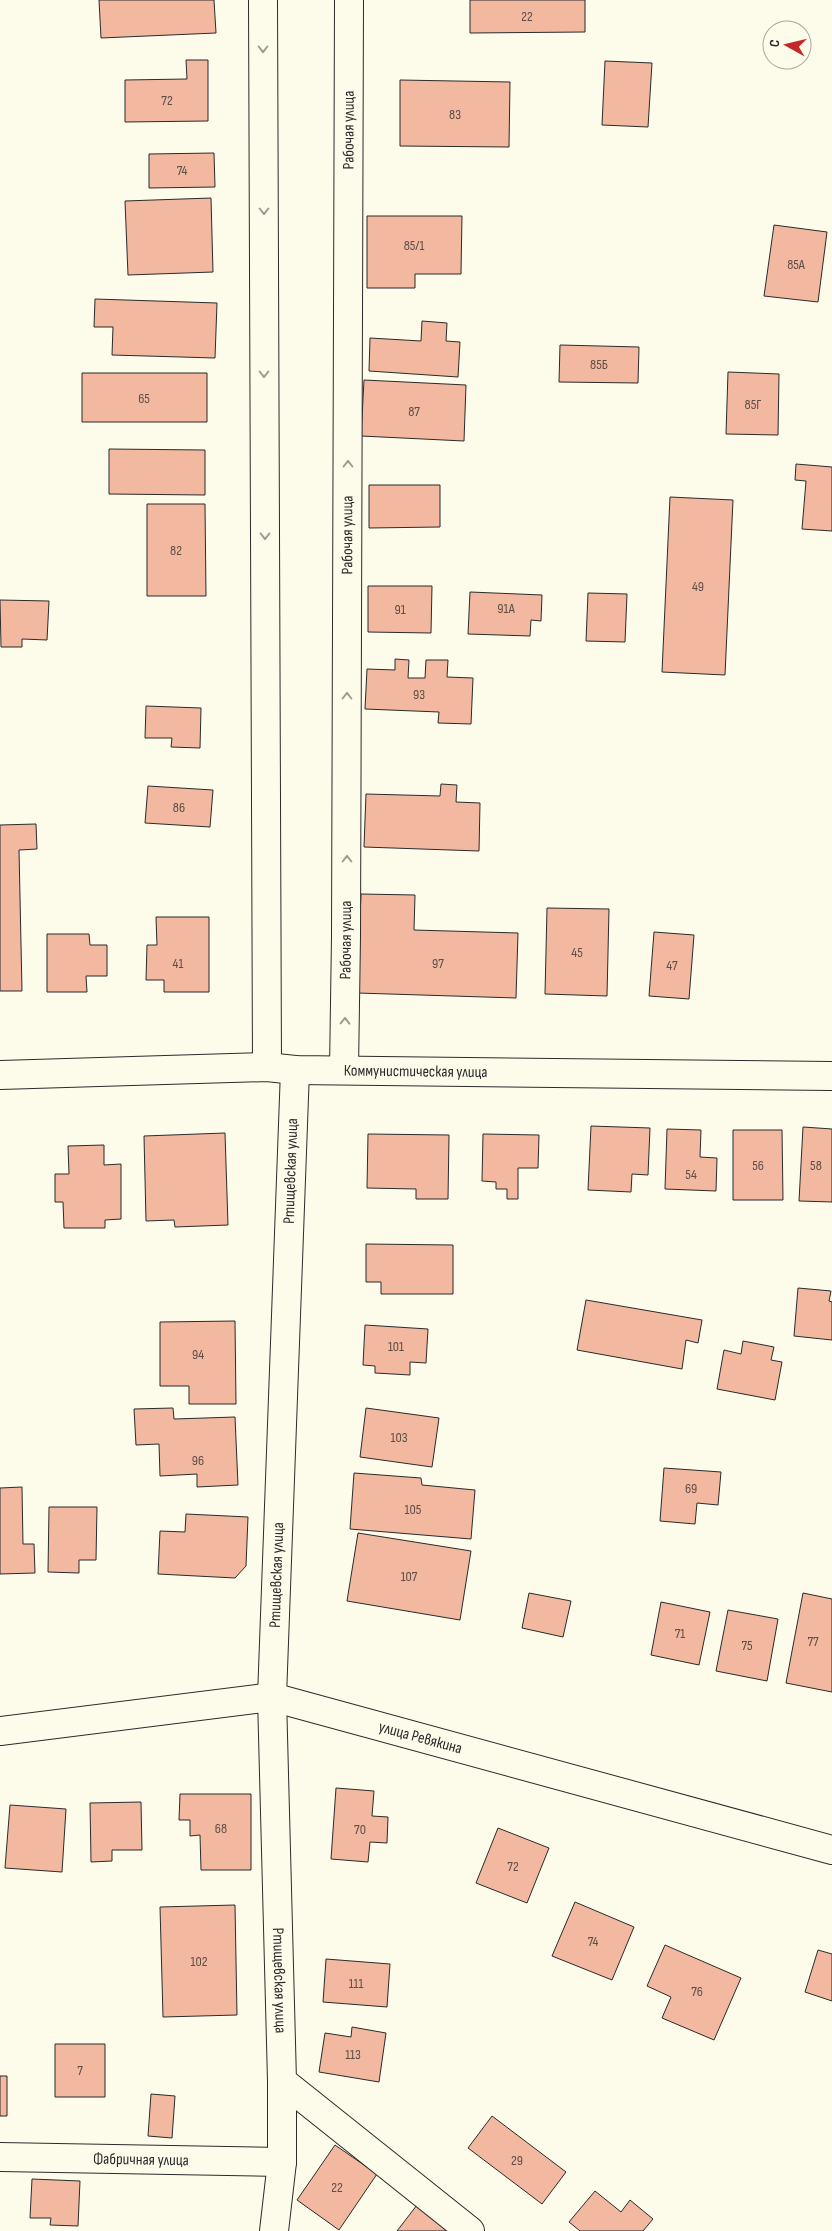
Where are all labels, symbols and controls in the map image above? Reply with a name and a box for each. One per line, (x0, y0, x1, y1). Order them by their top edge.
house number: 22 (521, 8, 533, 25)
north arrow (762, 20, 812, 70)
text: С (766, 39, 784, 48)
one-way arrow (258, 45, 268, 53)
street label: Рабочая улица (339, 91, 358, 169)
house number: 72 (161, 92, 173, 109)
house number: 83 (449, 106, 461, 123)
house number: 74 (177, 162, 188, 179)
one-way arrow (259, 208, 269, 215)
house number: 85/1 (404, 237, 424, 254)
house number: 85А (787, 256, 806, 273)
house number: 85Б (590, 356, 608, 373)
one-way arrow (259, 370, 269, 378)
house number: 65 (138, 390, 150, 407)
house number: 85Г (745, 396, 761, 413)
house number: 87 (408, 403, 420, 420)
one-way arrow (343, 459, 353, 467)
street label: Рабочая улица (338, 496, 357, 574)
one-way arrow (260, 532, 270, 540)
house number: 82 (170, 542, 182, 559)
house number: 49 (692, 578, 704, 595)
house number: 91А (497, 600, 516, 617)
house number: 91 (394, 601, 406, 618)
house number: 93 (413, 686, 425, 703)
one-way arrow (342, 692, 352, 700)
house number: 86 (173, 799, 185, 816)
one-way arrow (342, 854, 352, 862)
street label: Рабочая улица (336, 901, 356, 980)
house number: 45 (571, 944, 583, 961)
house number: 41 (173, 955, 183, 972)
house number: 97 (432, 955, 444, 972)
house number: 47 (666, 957, 678, 974)
one-way arrow (339, 1017, 350, 1025)
street label: Коммунистическая улица (344, 1061, 488, 1082)
street label: Ртищевская улица (280, 1118, 302, 1224)
house number: 56 (752, 1157, 764, 1174)
house number: 58 (810, 1157, 822, 1174)
house number: 54 (685, 1166, 697, 1183)
house number: 101 (388, 1338, 404, 1355)
house number: 94 (192, 1346, 204, 1363)
house number: 103 (390, 1429, 408, 1446)
house number: 96 (192, 1452, 204, 1469)
house number: 69 (685, 1480, 697, 1497)
house number: 105 (405, 1501, 422, 1518)
street label: Ртищевская улица (266, 1522, 288, 1628)
house number: 107 (401, 1568, 418, 1585)
house number: 71 (675, 1625, 685, 1642)
house number: 77 (807, 1633, 819, 1650)
house number: 75 (741, 1637, 753, 1654)
street label: улица Ревякина (377, 1717, 464, 1758)
house number: 68 (215, 1820, 227, 1837)
house number: 70 (354, 1821, 366, 1838)
house number: 72 (507, 1858, 519, 1875)
street label: Ртищевская улица (269, 1927, 290, 2034)
house number: 74 (588, 1933, 599, 1950)
house number: 102 (191, 1953, 208, 1970)
house number: 111 (349, 1975, 363, 1992)
house number: 76 (691, 1983, 703, 2000)
house number: 113 (345, 2046, 361, 2063)
house number: 7 (77, 2062, 83, 2079)
street label: Фабричная улица (93, 2149, 189, 2170)
house number: 29 (511, 2152, 523, 2169)
house number: 22 (331, 2179, 343, 2196)

